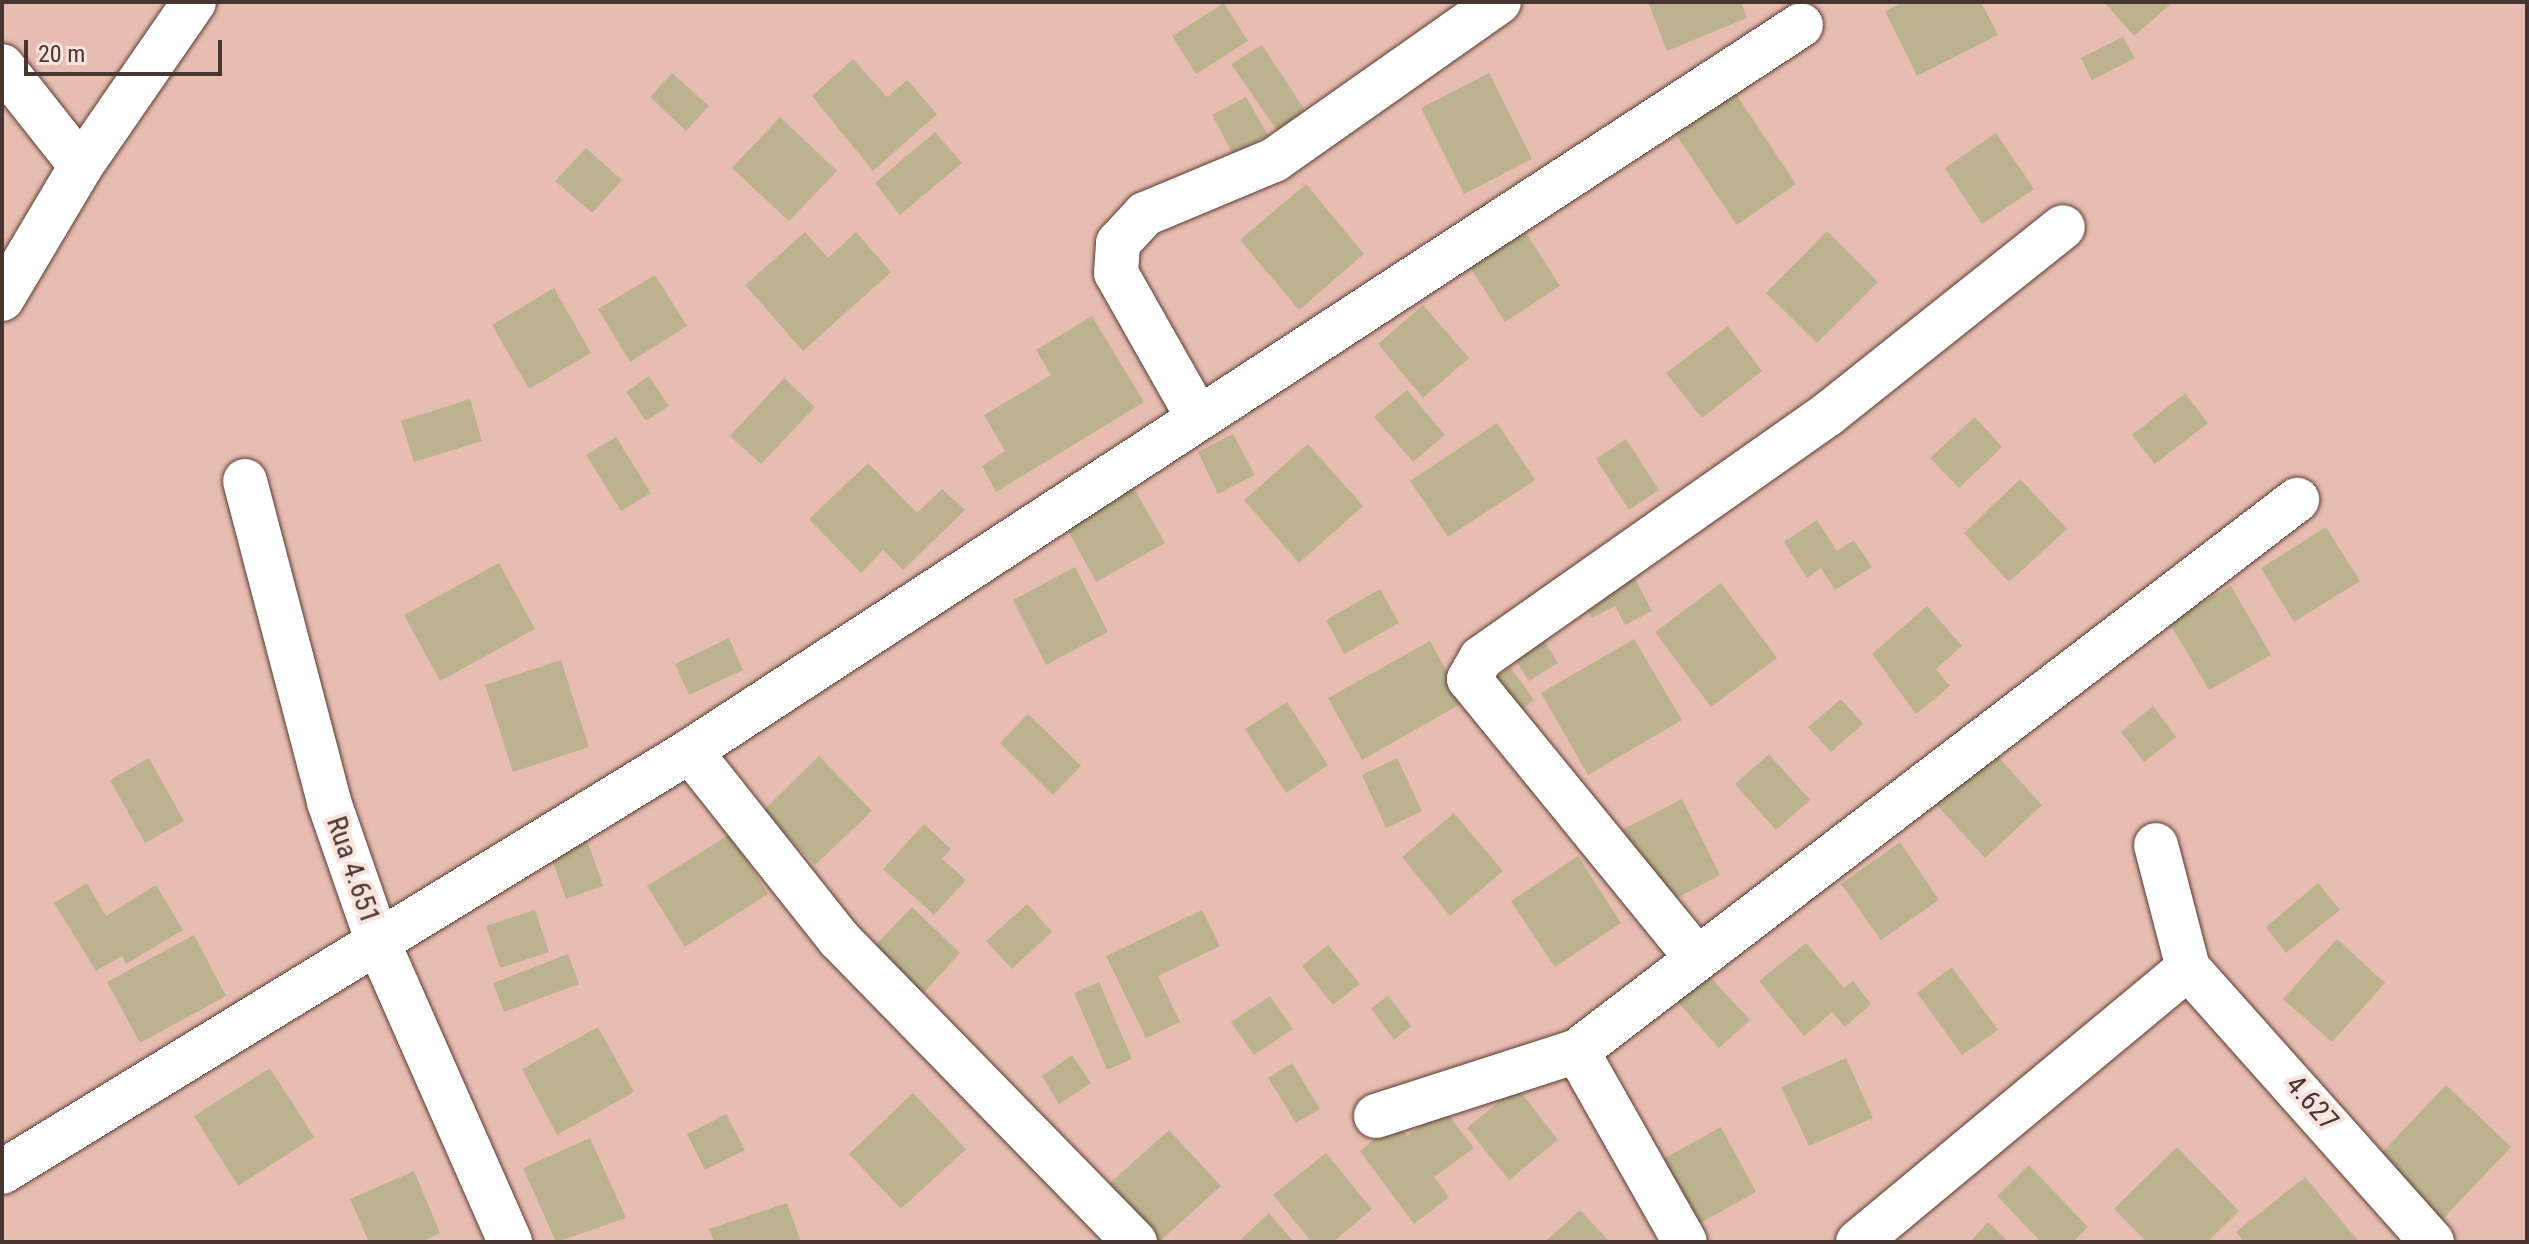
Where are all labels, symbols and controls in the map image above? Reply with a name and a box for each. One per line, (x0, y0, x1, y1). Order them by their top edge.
scale bar (28, 24, 226, 74)
text: 20 m (38, 40, 85, 68)
street label: Rua 4.651 (319, 812, 387, 928)
street label: 4.627 (2279, 1068, 2345, 1138)

